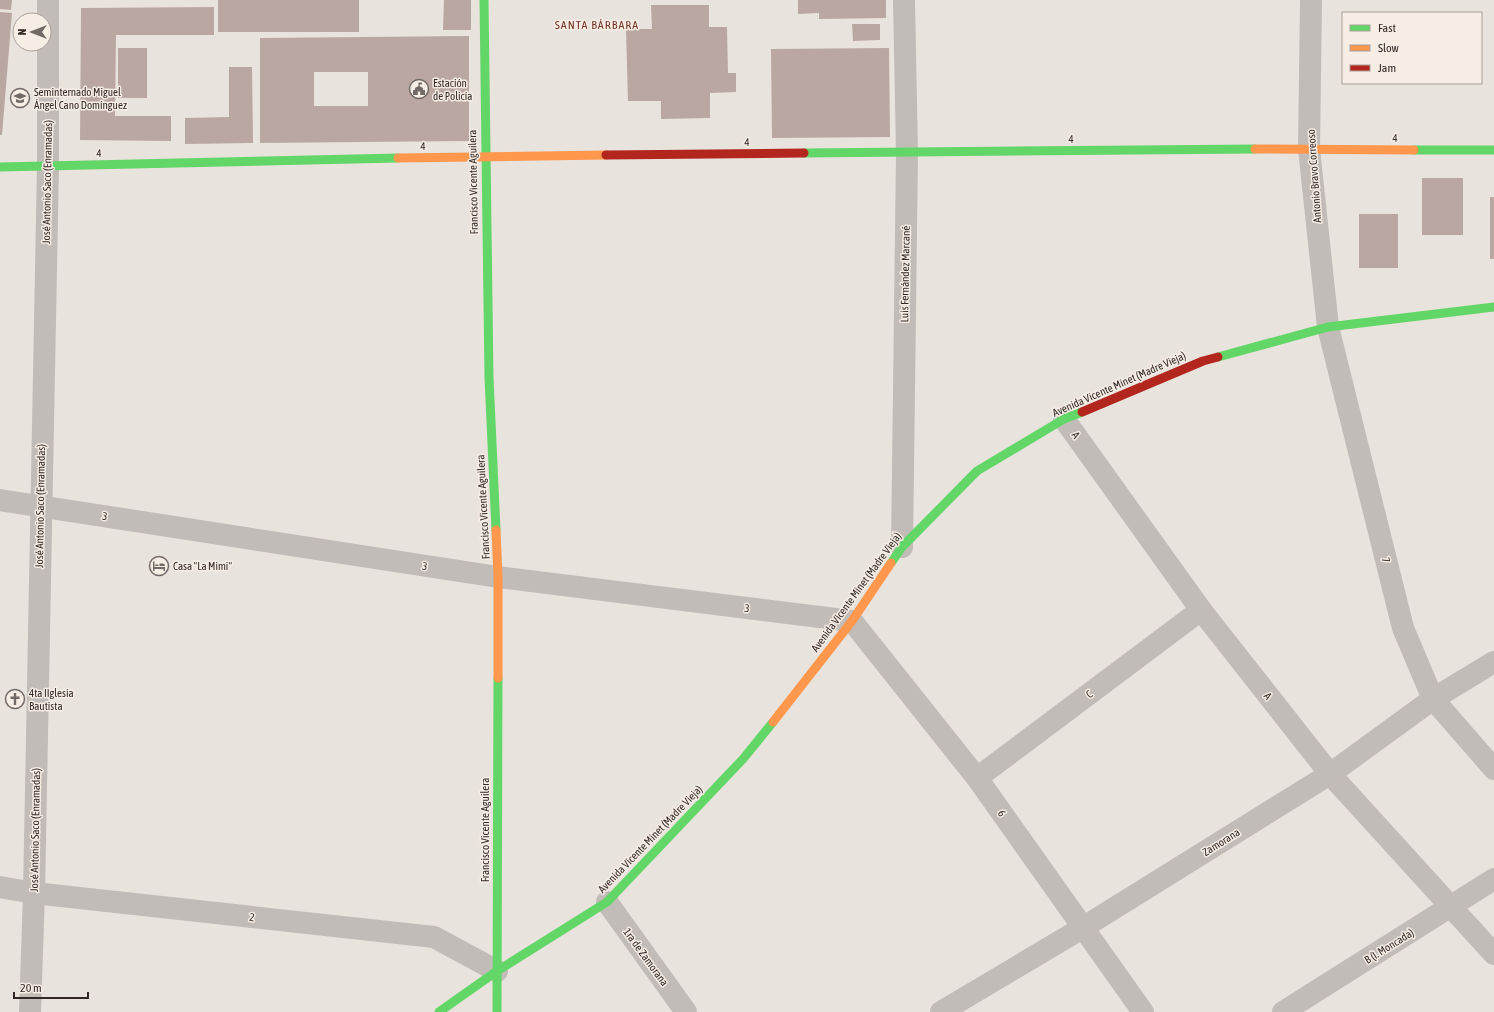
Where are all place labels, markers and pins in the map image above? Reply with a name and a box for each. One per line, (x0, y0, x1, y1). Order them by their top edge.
place label: Estación de Policía (433, 77, 472, 102)
public building icon: Estación de Policía (408, 78, 430, 100)
place label: Seminternado Miguel Ángel Cano Domínguez (34, 86, 127, 111)
school or university icon: Seminternado Miguel Ángel Cano Domínguez (9, 87, 31, 109)
hotel icon: Casa "La Mimi" (148, 555, 170, 577)
place label: Casa "La Mimi" (173, 560, 232, 572)
place label: 4ta IIglesia Bautista (29, 687, 74, 712)
church icon: 4ta IIglesia Bautista (4, 688, 26, 710)

